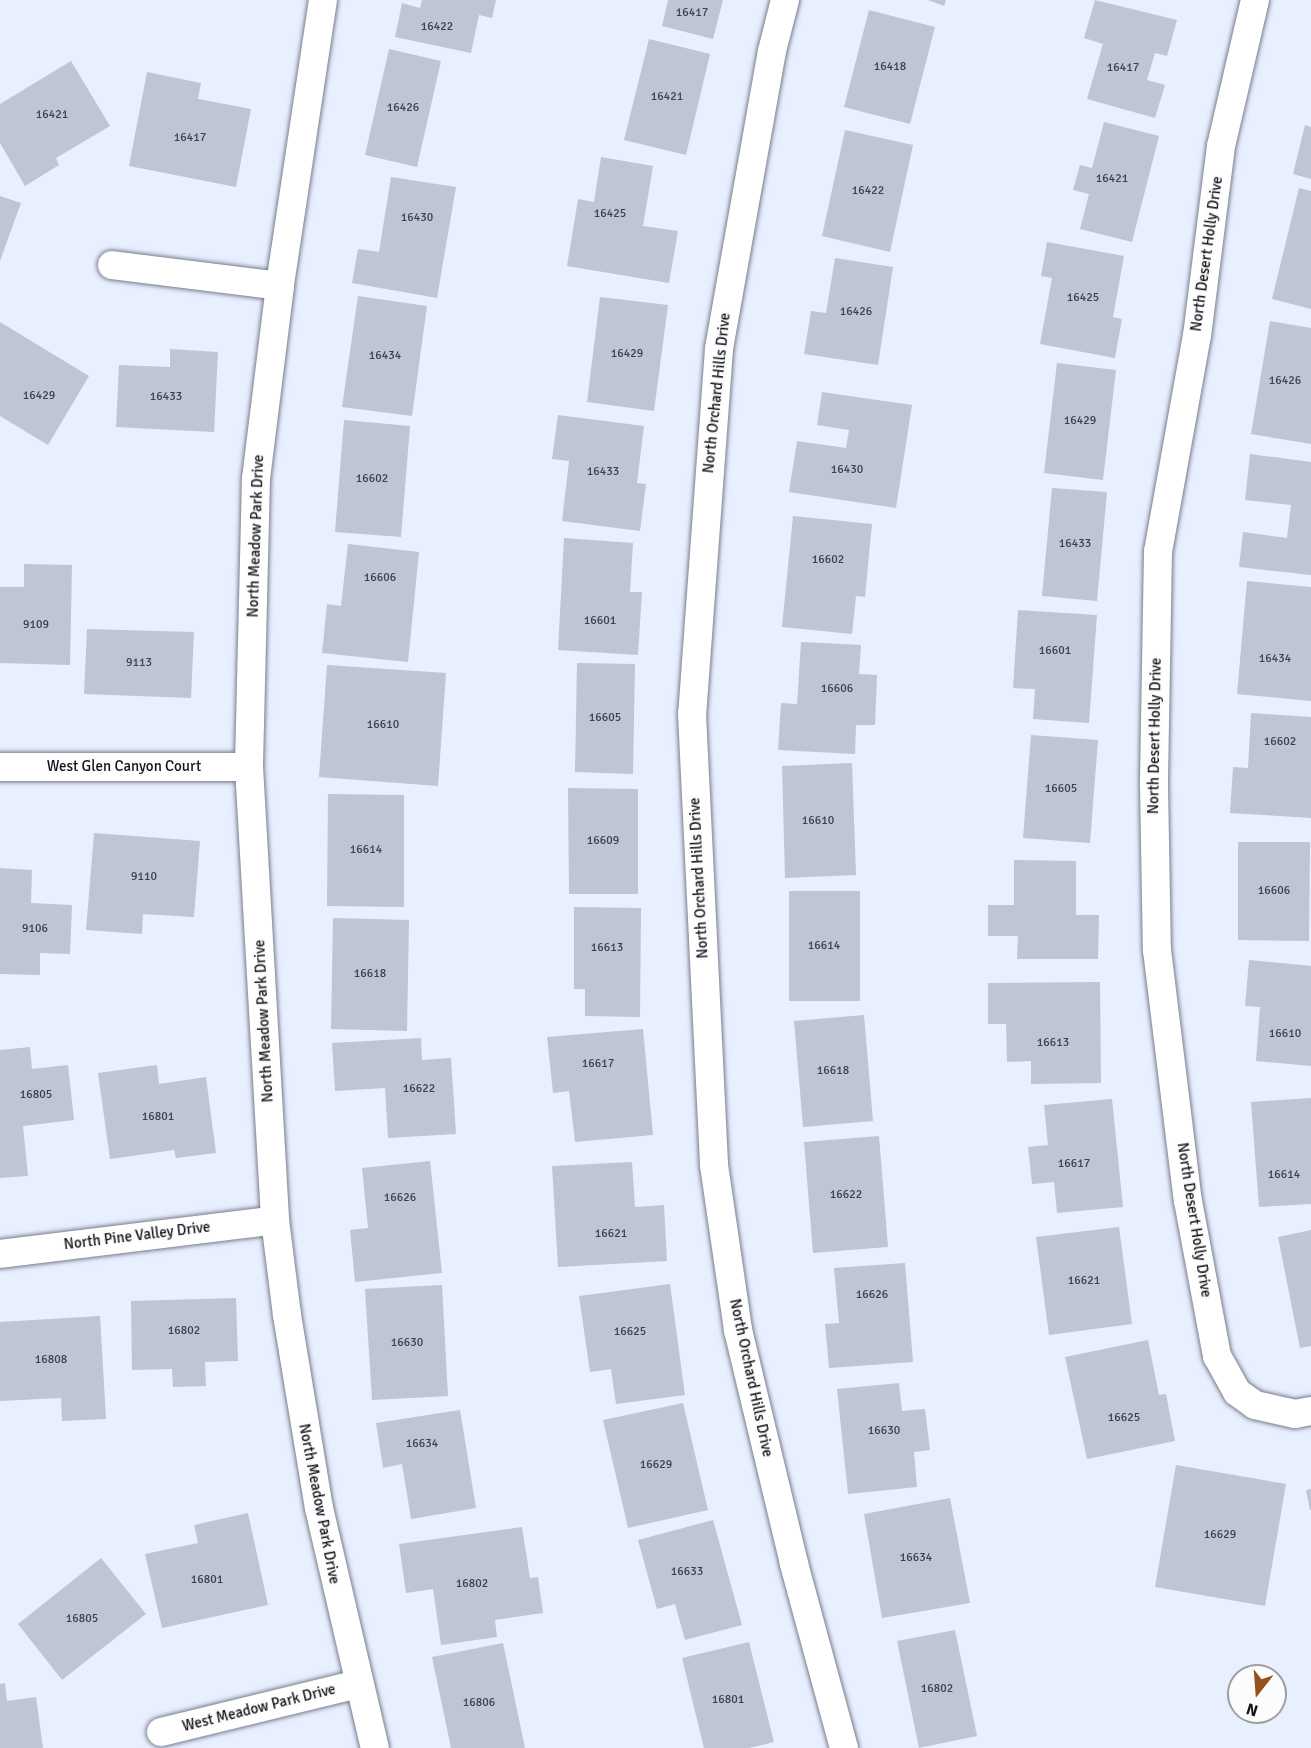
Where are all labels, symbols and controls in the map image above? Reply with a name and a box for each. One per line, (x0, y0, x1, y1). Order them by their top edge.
house number: 16417 (676, 6, 708, 20)
house number: 16422 (421, 20, 453, 34)
house number: 16418 (874, 60, 906, 74)
house number: 16417 (1107, 61, 1139, 75)
house number: 16421 (651, 90, 683, 104)
house number: 16426 (387, 101, 419, 115)
house number: 16421 (36, 108, 68, 122)
house number: 16417 (174, 131, 206, 145)
house number: 16421 (1096, 172, 1128, 186)
street label: North Desert Holly Drive (1187, 175, 1227, 333)
house number: 16422 (852, 184, 884, 198)
house number: 16425 (594, 207, 626, 221)
house number: 16430 (401, 211, 433, 225)
house number: 16425 (1067, 291, 1099, 305)
house number: 16426 (840, 305, 872, 319)
street label: North Orchard Hills Drive (700, 312, 734, 474)
house number: 16429 (611, 347, 643, 361)
house number: 16434 (369, 349, 401, 363)
house number: 16426 (1269, 374, 1301, 388)
house number: 16429 (23, 389, 55, 403)
house number: 16433 (150, 390, 182, 404)
house number: 16429 (1064, 414, 1096, 428)
street label: North Meadow Park Drive (244, 454, 268, 618)
house number: 16430 (831, 463, 863, 477)
house number: 16433 (587, 465, 619, 479)
house number: 16602 (356, 472, 388, 486)
house number: 16433 (1059, 537, 1091, 551)
house number: 16602 (812, 553, 844, 567)
house number: 16606 (364, 571, 396, 585)
house number: 16601 (584, 614, 616, 628)
house number: 9109 (23, 618, 49, 632)
house number: 16601 (1039, 644, 1071, 658)
house number: 16434 (1259, 652, 1291, 666)
house number: 9113 (126, 656, 152, 670)
street label: North Desert Holly Drive (1145, 658, 1165, 814)
house number: 16606 (821, 682, 853, 696)
house number: 16605 (589, 711, 621, 725)
house number: 16610 (367, 718, 399, 732)
house number: 16602 (1264, 735, 1296, 749)
street label: West Glen Canyon Court (47, 758, 201, 776)
house number: 16605 (1045, 782, 1077, 796)
street label: North Orchard Hills Drive (686, 797, 712, 959)
house number: 16610 (802, 814, 834, 828)
house number: 16609 (587, 834, 619, 848)
house number: 16614 (350, 843, 382, 857)
house number: 9110 (131, 870, 157, 884)
house number: 16606 (1258, 884, 1290, 898)
house number: 9106 (22, 922, 48, 936)
street label: North Meadow Park Drive (251, 939, 277, 1103)
house number: 16614 (808, 939, 840, 953)
house number: 16613 (591, 941, 623, 955)
house number: 16618 (354, 967, 386, 981)
house number: 16610 (1269, 1027, 1301, 1041)
house number: 16613 (1037, 1036, 1069, 1050)
house number: 16617 (582, 1057, 614, 1071)
house number: 16618 (817, 1064, 849, 1078)
house number: 16622 (403, 1082, 435, 1096)
house number: 16805 (20, 1088, 52, 1102)
house number: 16801 (142, 1110, 174, 1124)
street label: North Desert Holly Drive (1173, 1141, 1215, 1299)
house number: 16617 (1058, 1157, 1090, 1171)
house number: 16614 (1268, 1168, 1300, 1182)
house number: 16622 (830, 1188, 862, 1202)
house number: 16626 (384, 1191, 416, 1205)
street label: North Pine Valley Drive (63, 1218, 211, 1254)
house number: 16621 (595, 1227, 627, 1241)
house number: 16621 (1068, 1274, 1100, 1288)
house number: 16626 (856, 1288, 888, 1302)
street label: North Orchard Hills Drive (725, 1297, 777, 1459)
house number: 16802 (168, 1324, 200, 1338)
house number: 16625 (614, 1325, 646, 1339)
house number: 16630 (391, 1336, 423, 1350)
house number: 16808 (35, 1353, 67, 1367)
house number: 16625 (1108, 1411, 1140, 1425)
street label: North Meadow Park Drive (295, 1422, 343, 1586)
house number: 16630 (868, 1424, 900, 1438)
house number: 16634 (406, 1437, 438, 1451)
house number: 16629 (640, 1458, 672, 1472)
house number: 16629 (1204, 1528, 1236, 1542)
house number: 16634 (900, 1551, 932, 1565)
house number: 16633 (671, 1565, 703, 1579)
house number: 16801 (191, 1573, 223, 1587)
house number: 16802 (456, 1577, 488, 1591)
house number: 16805 (66, 1612, 98, 1626)
north arrow (1227, 1664, 1287, 1724)
street label: West Meadow Park Drive (180, 1680, 338, 1736)
house number: 16802 (921, 1682, 953, 1696)
house number: 16801 (712, 1693, 744, 1707)
house number: 16806 (463, 1696, 495, 1710)
text: N (1244, 1698, 1261, 1720)

